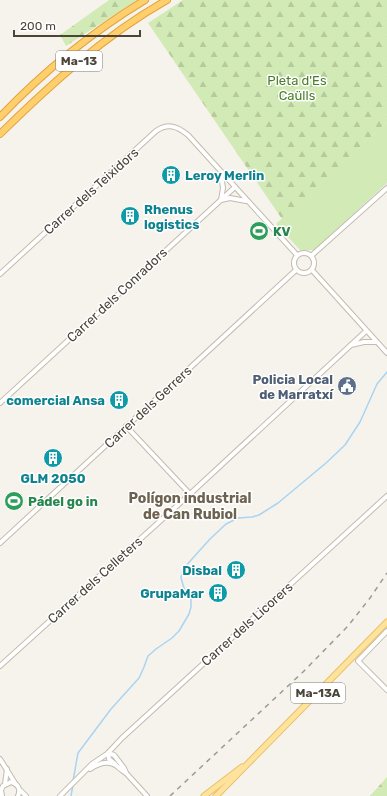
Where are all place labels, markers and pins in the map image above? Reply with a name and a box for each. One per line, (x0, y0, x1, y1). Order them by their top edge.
building icon: Leroy Merlin (160, 164, 182, 186)
place label: Leroy Merlin (185, 168, 264, 183)
place label: Rhenus logistics (144, 202, 199, 232)
building icon: Rhenus logistics (119, 205, 141, 227)
sports icon: KV (248, 220, 270, 242)
place label: KV (273, 224, 291, 239)
place label: Policia Local de Marratxí (252, 372, 334, 402)
public building icon: Policia Local de Marratxí (336, 375, 358, 397)
building icon: comercial Ansa (108, 389, 130, 411)
place label: comercial Ansa (6, 393, 105, 408)
building icon: GLM 2050 (42, 447, 64, 469)
place label: GLM 2050 (20, 471, 86, 486)
sports icon: Pádel go in (3, 490, 25, 512)
place label: Pádel go in (28, 494, 98, 509)
building icon: Disbal (225, 559, 247, 581)
place label: Disbal (182, 563, 222, 578)
building icon: GrupaMar (207, 582, 229, 604)
place label: GrupaMar (140, 586, 204, 601)

